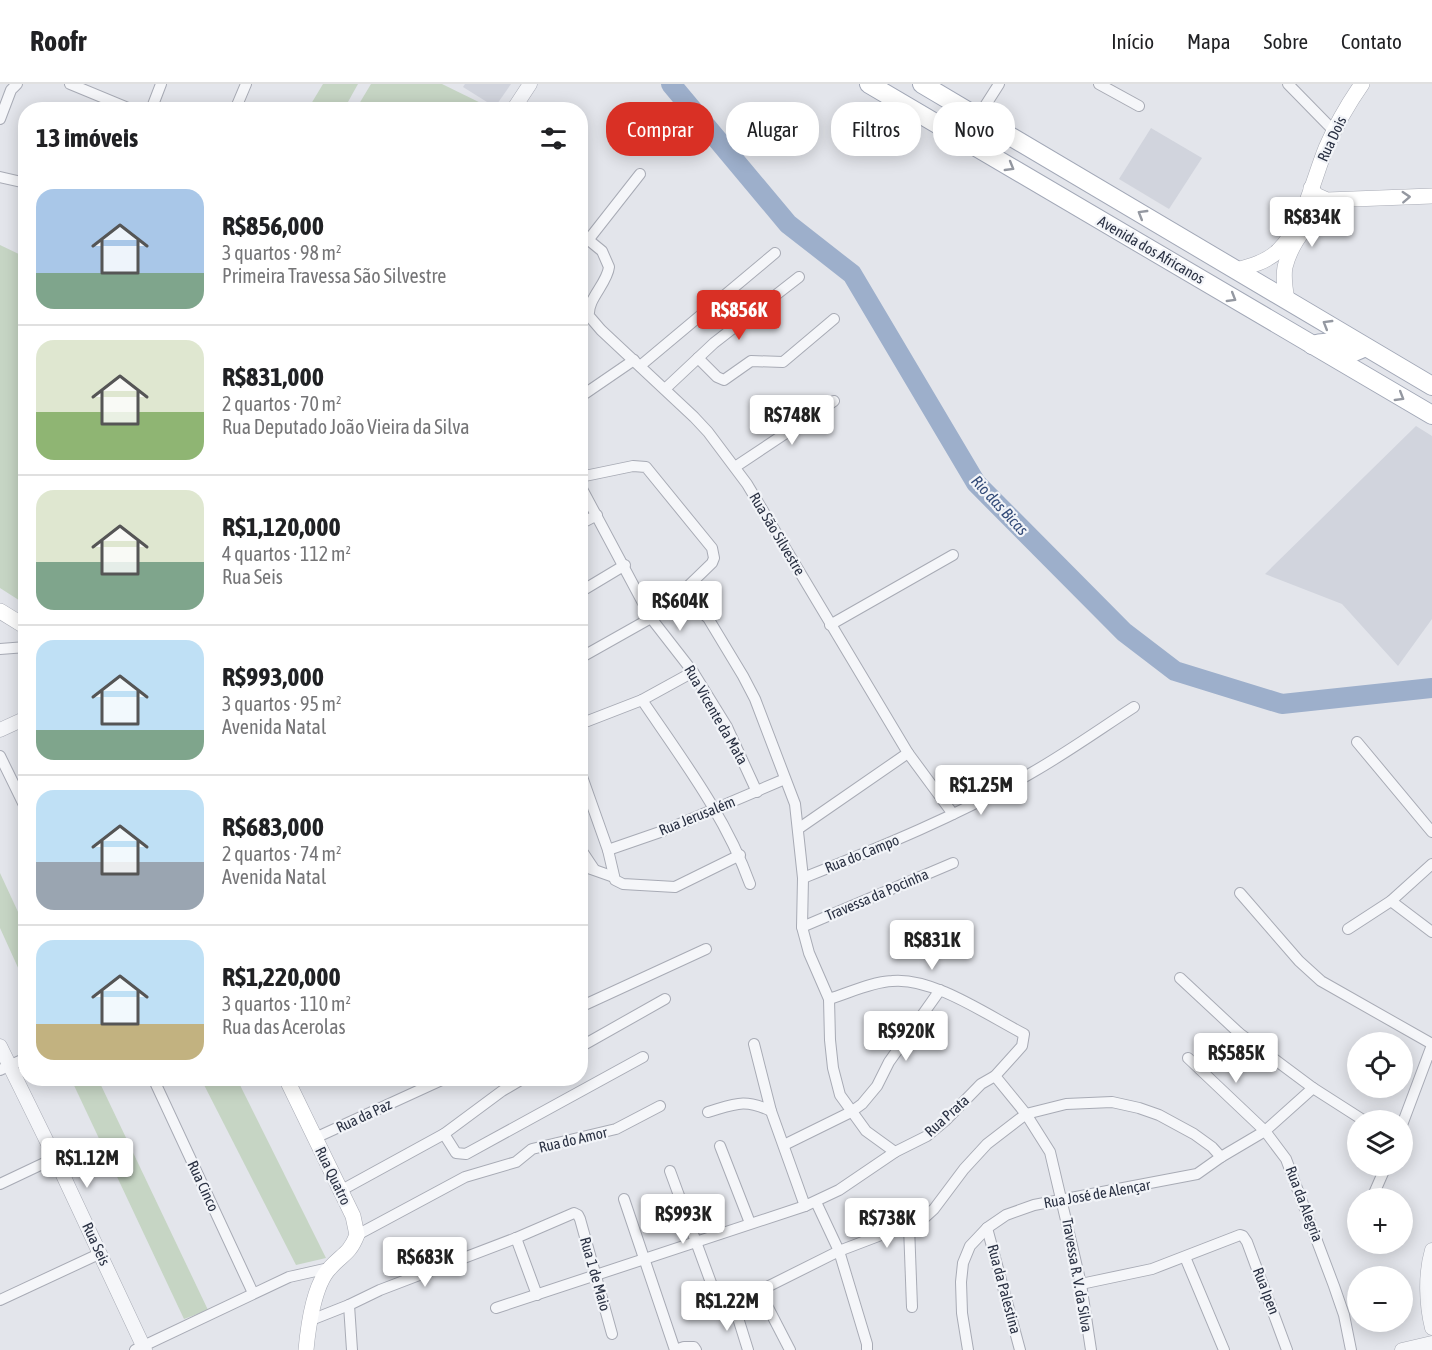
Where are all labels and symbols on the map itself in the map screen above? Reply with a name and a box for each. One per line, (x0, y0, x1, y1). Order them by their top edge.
street label: Rua Dois (1314, 113, 1349, 164)
one-way arrow (1004, 160, 1014, 171)
one-way arrow (1402, 191, 1411, 204)
pin: R$834K (1263, 197, 1361, 248)
one-way arrow (1138, 210, 1148, 221)
street label: Avenida dos Africanos (1095, 212, 1207, 287)
pin: R$856K (690, 290, 788, 341)
one-way arrow (1226, 290, 1236, 302)
one-way arrow (1323, 320, 1334, 331)
one-way arrow (1394, 389, 1404, 401)
pin: R$748K (743, 395, 841, 446)
water label: Rio das Bicas (968, 472, 1032, 539)
street label: Rua São Silvestre (746, 489, 809, 578)
pin: R$604K (631, 581, 729, 632)
street label: Rua Vicente da Mata (681, 662, 752, 767)
pin: R$1.25M (926, 765, 1036, 816)
street label: Rua Jerusalém (656, 793, 737, 839)
street label: Rua do Campo (822, 831, 901, 876)
street label: Travessa da Pocinha (823, 865, 931, 924)
pin: R$831K (883, 920, 981, 971)
pin: R$920K (857, 1011, 955, 1062)
pin: R$585K (1187, 1033, 1285, 1084)
street label: Rua Prata (921, 1091, 972, 1140)
street label: Rua da Paz (333, 1095, 395, 1136)
street label: Rua do Amor (537, 1123, 609, 1156)
pin: R$1.12M (32, 1138, 142, 1189)
street label: Rua Quatro (312, 1144, 355, 1208)
street label: Rua Cinco (184, 1158, 223, 1214)
street label: Rua da Alegria (1282, 1164, 1327, 1244)
street label: Rua José de Alençar (1042, 1176, 1152, 1211)
pin: R$993K (634, 1194, 732, 1245)
pin: R$738K (838, 1198, 936, 1249)
street label: Travessa R. V. da Silva (1059, 1216, 1096, 1333)
street label: Rua Seis (79, 1220, 114, 1268)
street label: Rua 1 de Maio (577, 1235, 614, 1313)
pin: R$683K (376, 1237, 474, 1288)
street label: Rua da Palestina (984, 1242, 1025, 1335)
street label: Rua Ipen (1250, 1265, 1283, 1317)
pin: R$1.22M (672, 1281, 782, 1332)

